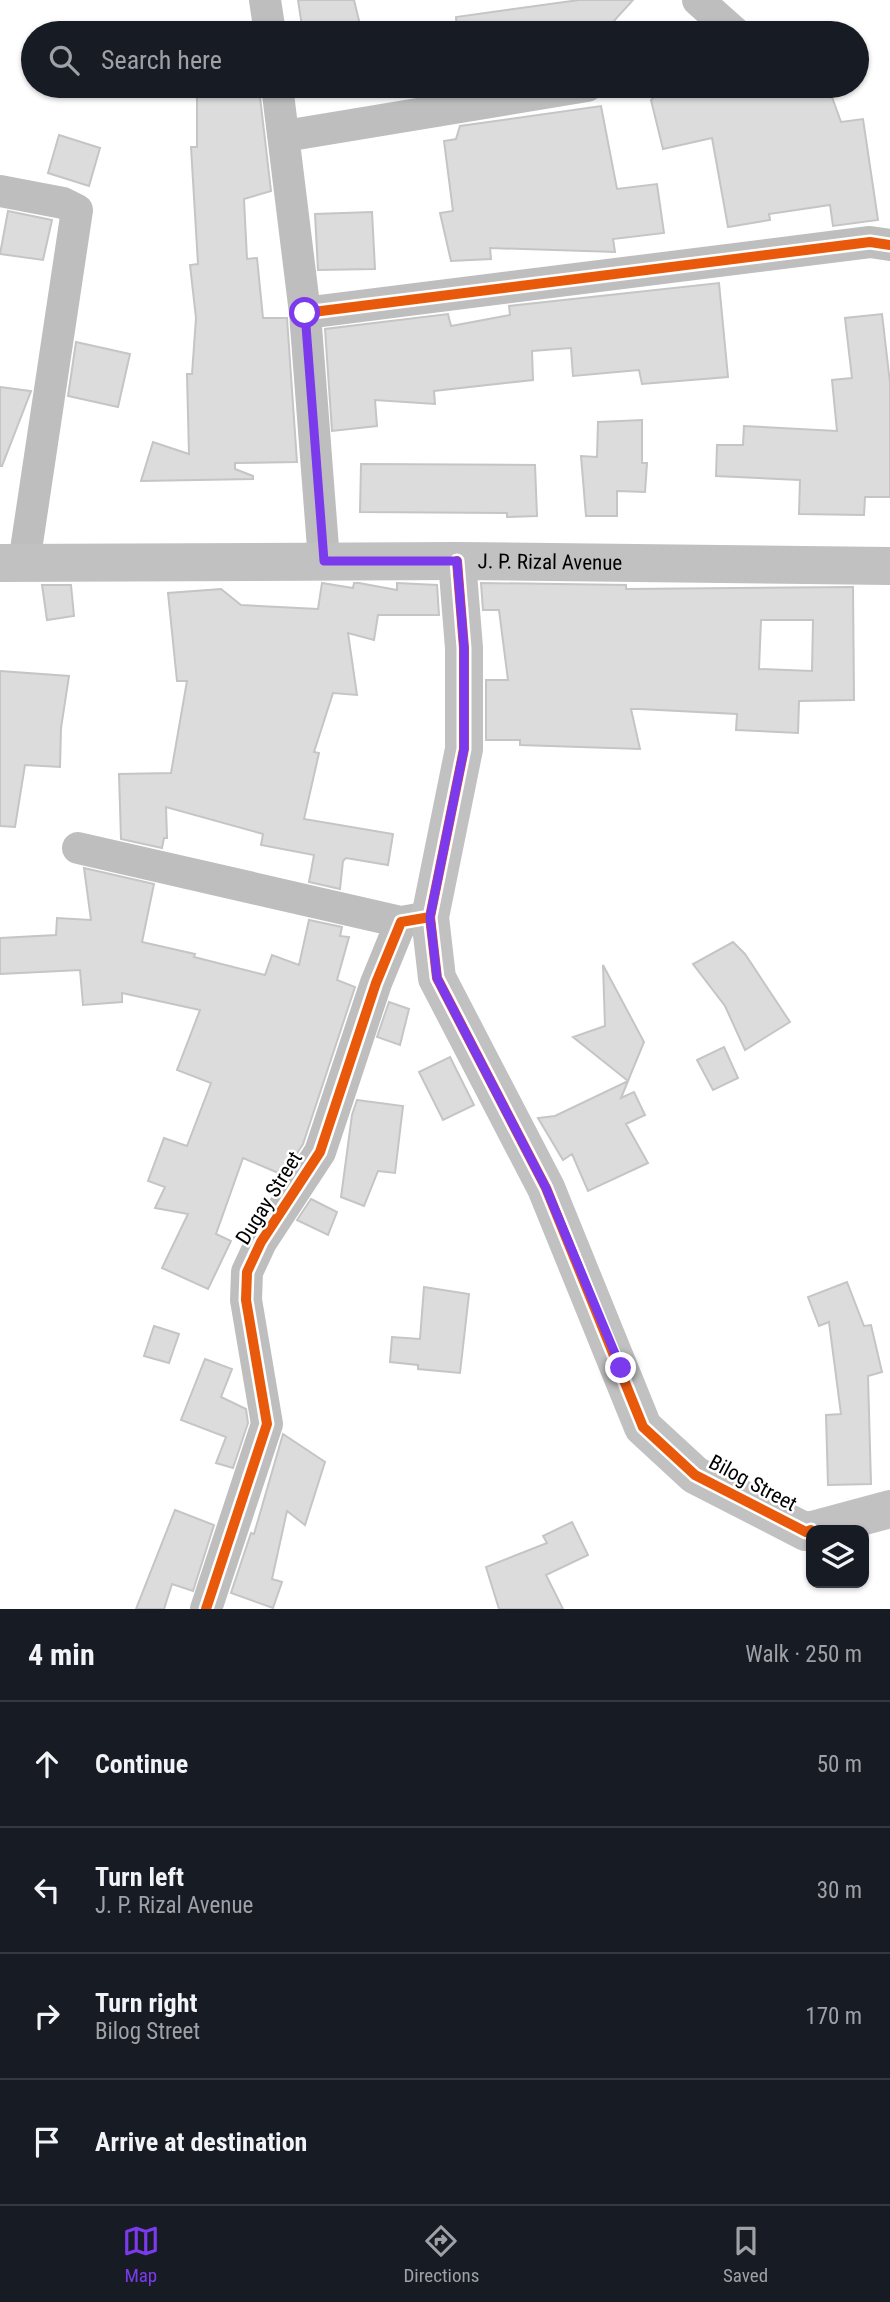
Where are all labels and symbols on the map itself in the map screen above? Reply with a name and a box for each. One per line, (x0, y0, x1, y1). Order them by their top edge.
route start (289, 297, 320, 328)
street label: J. P. Rizal Avenue (478, 549, 623, 575)
street label: Dugay Street (231, 1147, 307, 1249)
route end (605, 1352, 636, 1383)
street label: Bilog Street (705, 1450, 801, 1516)

